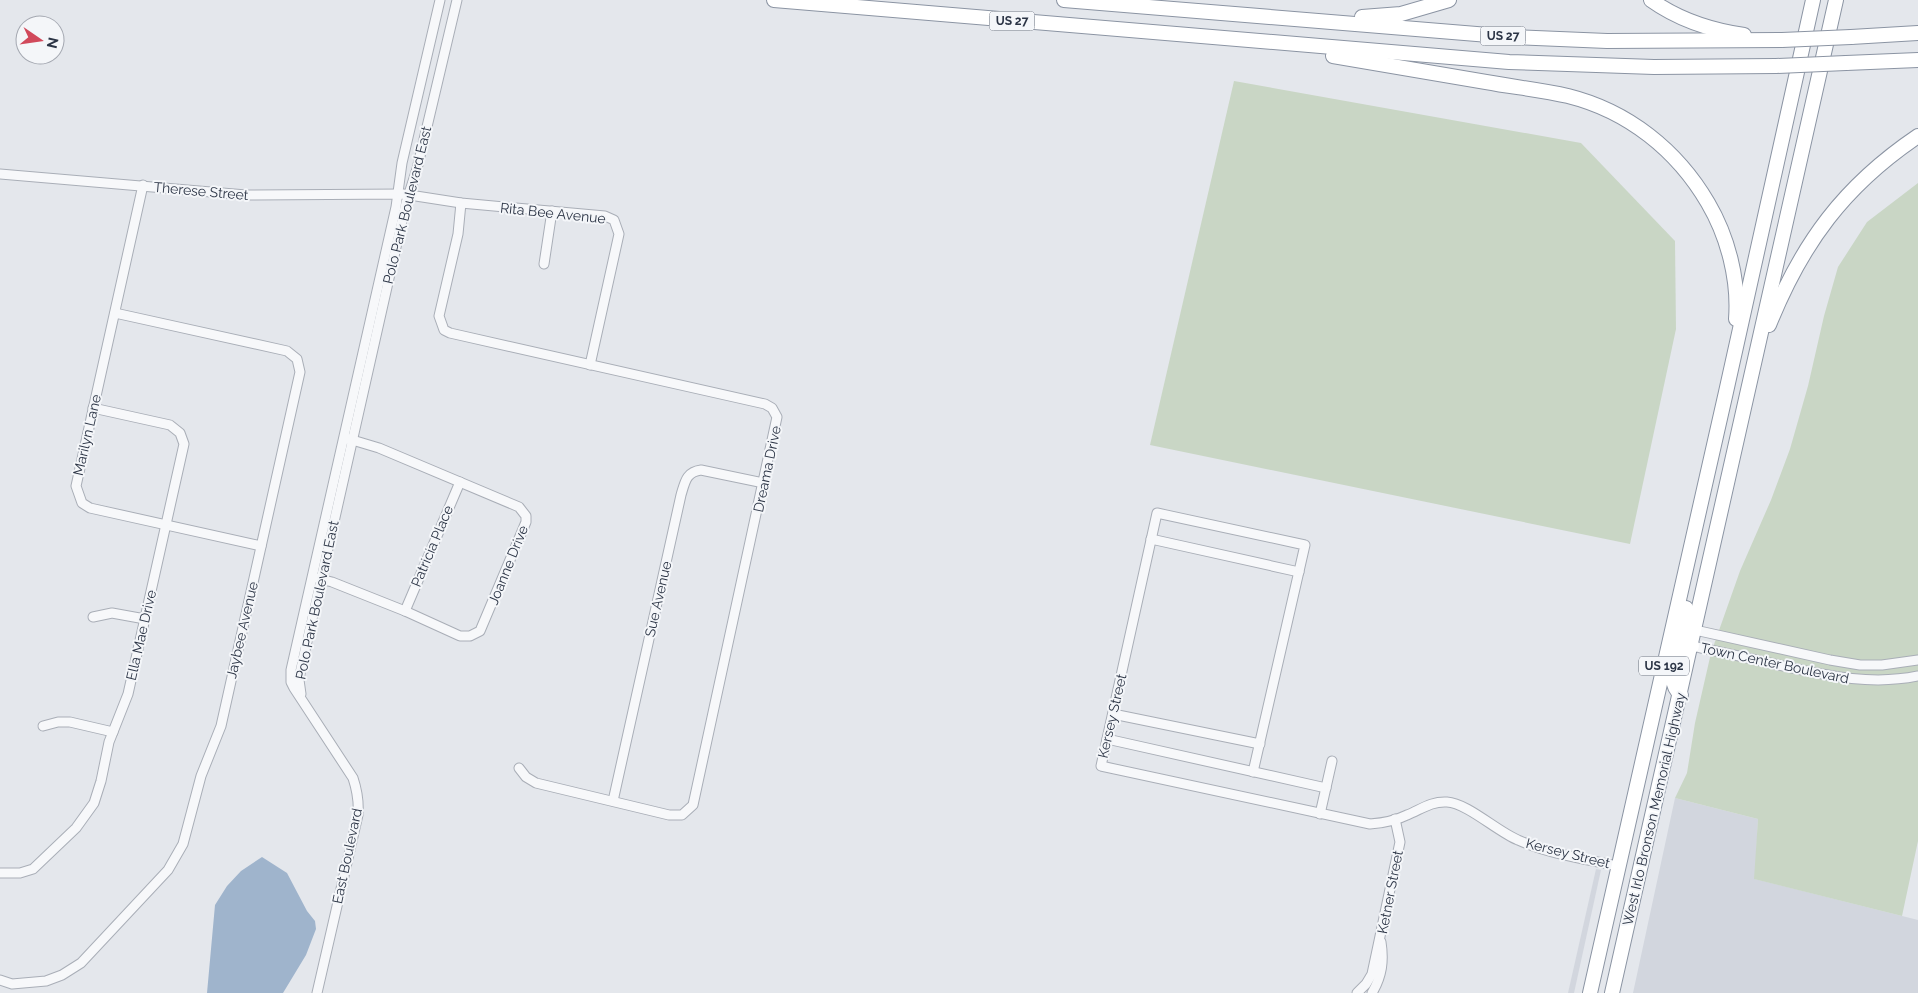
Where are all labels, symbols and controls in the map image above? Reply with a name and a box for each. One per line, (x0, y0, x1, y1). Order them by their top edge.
road number: US 27 (990, 12, 1034, 30)
north arrow (15, 15, 65, 65)
road number: US 27 (1480, 27, 1526, 46)
text: N (44, 36, 62, 50)
street label: Polo Park Boulevard East (380, 124, 434, 286)
street label: Therese Street (153, 179, 249, 203)
street label: Rita Bee Avenue (499, 200, 607, 226)
street label: Marilyn Lane (70, 393, 104, 477)
street label: Dreama Drive (750, 424, 784, 514)
street label: Patricia Place (408, 503, 456, 589)
street label: Polo Park Boulevard East (292, 519, 342, 681)
street label: Joanne Drive (485, 523, 531, 607)
street label: Sue Avenue (642, 560, 674, 638)
street label: Jaybee Avenue (223, 580, 261, 680)
street label: Ella Mae Drive (123, 588, 159, 682)
street label: Town Center Boulevard (1699, 639, 1851, 687)
road number: US 192 (1639, 656, 1689, 676)
street label: Kersey Street (1095, 672, 1130, 760)
street label: West Irlo Bronson Memorial Highway (1619, 691, 1689, 927)
street label: East Boulevard (329, 807, 365, 905)
street label: Kersey Street (1524, 835, 1612, 871)
street label: Ketner Street (1374, 849, 1406, 935)

